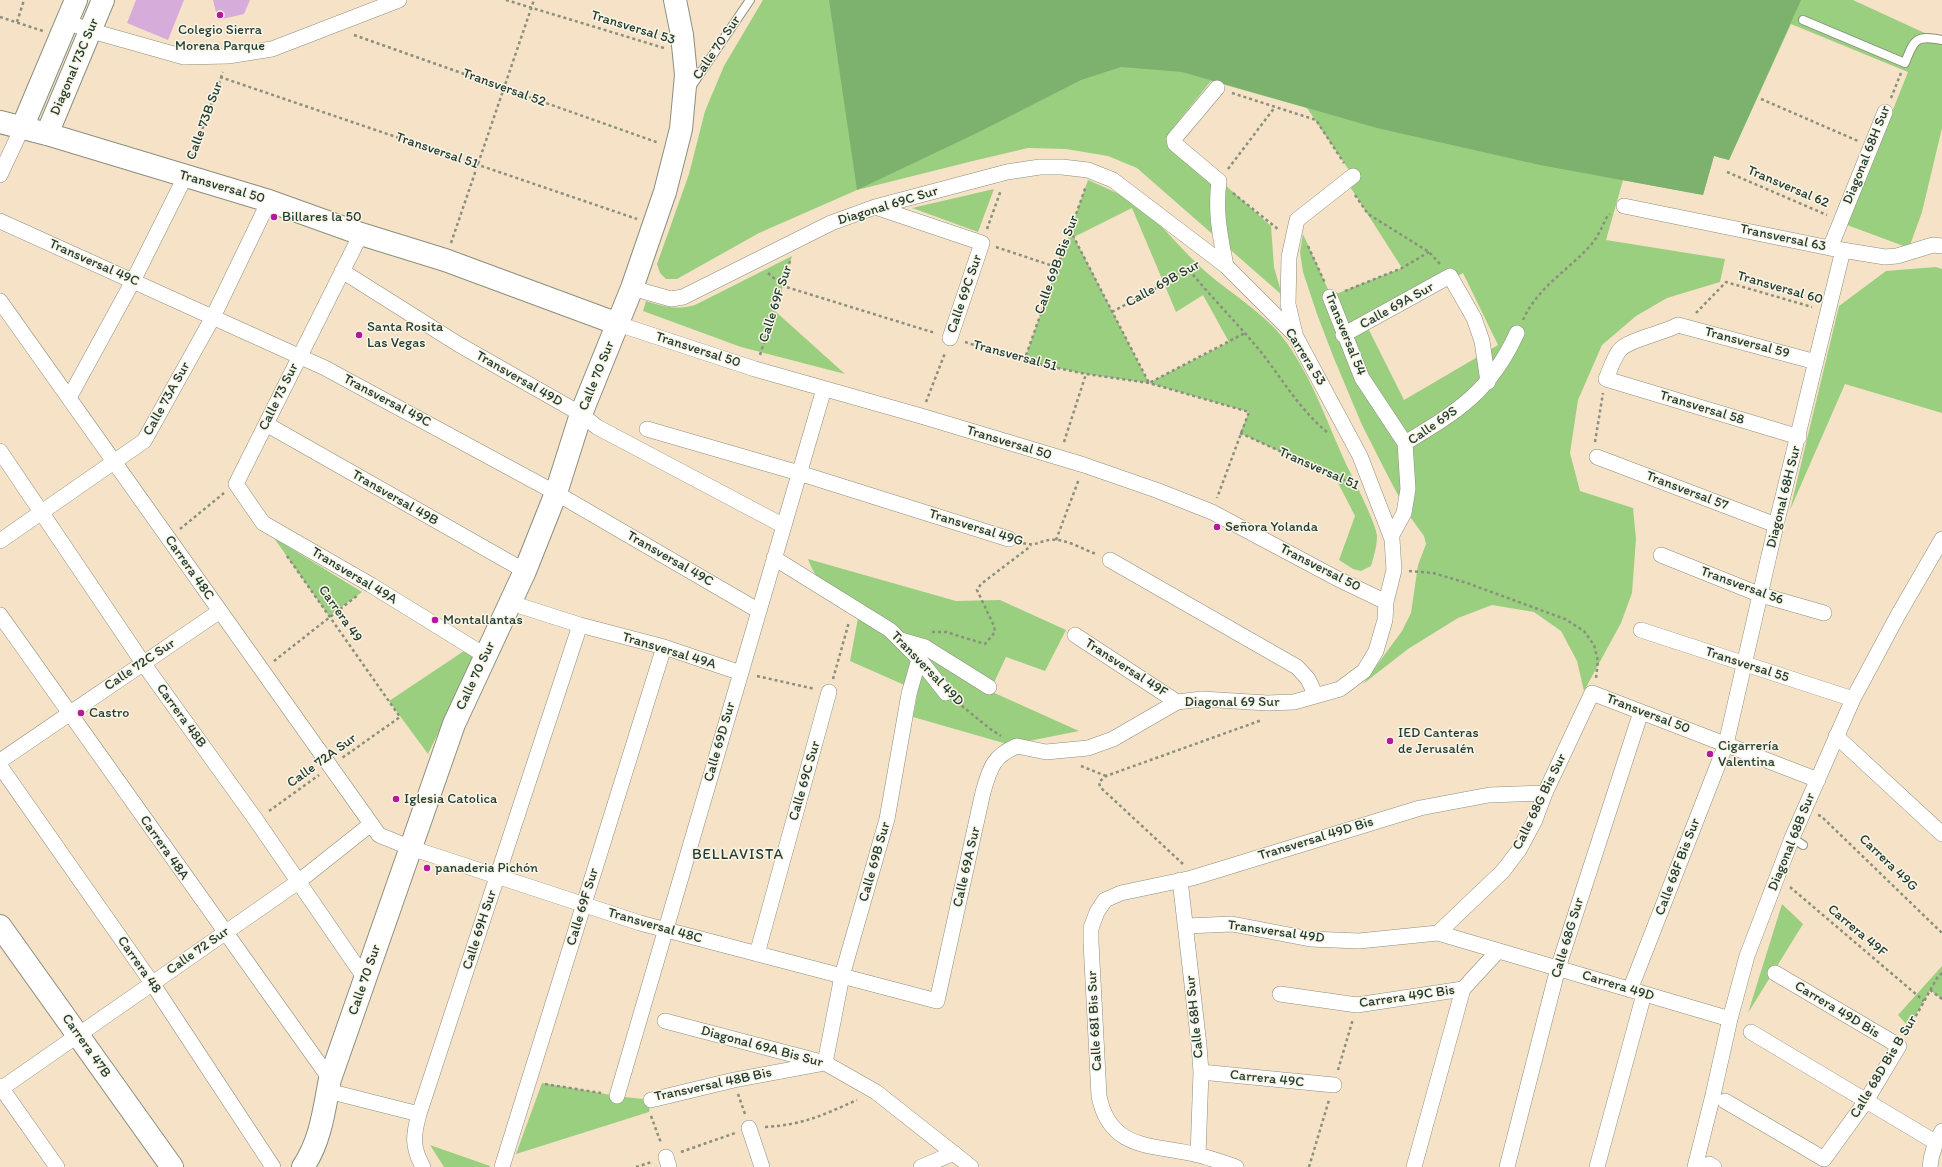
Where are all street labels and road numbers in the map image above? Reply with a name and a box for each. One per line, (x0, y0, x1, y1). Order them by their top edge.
street label: Transversal 53 (589, 7, 677, 49)
street label: Calle 70 Sur (689, 13, 745, 83)
street label: Diagonal 73C Sur (47, 16, 103, 118)
street label: Transversal 52 (460, 65, 548, 111)
street label: Calle 73B Sur (183, 80, 227, 162)
street label: Diagonal 68H Sur (1840, 103, 1894, 207)
street label: Transversal 51 (393, 129, 481, 173)
street label: Transversal 62 (1745, 162, 1831, 212)
street label: Transversal 50 (177, 167, 267, 207)
street label: Diagonal 69C Sur (836, 183, 940, 229)
street label: Calle 69B Bis Sur (1031, 213, 1083, 317)
street label: Transversal 63 (1738, 221, 1828, 255)
street label: Transversal 49C (46, 236, 142, 290)
street label: Calle 69C Sur (944, 252, 986, 336)
street label: Calle 69B Sur (1123, 257, 1203, 311)
street label: Calle 69F Sur (756, 263, 796, 345)
street label: Transversal 60 (1735, 268, 1825, 308)
street label: Calle 69A Sur (1357, 279, 1437, 333)
street label: Transversal 54 (1321, 290, 1369, 378)
street label: Transversal 59 (1703, 324, 1791, 362)
street label: Carrera 53 (1281, 325, 1329, 389)
street label: Transversal 50 (653, 328, 743, 372)
street label: Transversal 51 (971, 337, 1059, 375)
street label: Calle 70 Sur (575, 339, 619, 413)
street label: Transversal 49D (473, 347, 565, 411)
street label: Calle 73A Sur (140, 359, 194, 439)
street label: Calle 73 Sur (255, 361, 303, 433)
street label: Transversal 49C (340, 371, 434, 431)
street label: Transversal 58 (1658, 387, 1746, 429)
street label: Calle 69S (1405, 403, 1461, 449)
street label: Transversal 50 (964, 422, 1054, 464)
street label: Transversal 51 (1276, 444, 1362, 494)
street label: Diagonal 68H Sur (1763, 444, 1805, 550)
street label: Transversal 49B (349, 466, 441, 530)
street label: Transversal 57 (1643, 468, 1731, 514)
street label: Transversal 49G (927, 506, 1025, 550)
street label: Transversal 49C (624, 527, 716, 591)
street label: Carrera 48C (161, 533, 217, 603)
street label: Transversal 50 (1277, 540, 1363, 596)
street label: Transversal 49A (308, 544, 400, 608)
street label: Transversal 56 (1698, 563, 1786, 609)
street label: Carrera 49 (314, 582, 366, 646)
street label: Transversal 49D (887, 628, 967, 710)
street label: Transversal 49A (620, 629, 718, 673)
street label: Calle 72C Sur (101, 635, 179, 695)
street label: Transversal 49F (1081, 635, 1171, 701)
street label: Calle 70 Sur (453, 639, 499, 713)
street label: Transversal 55 (1703, 644, 1791, 686)
street label: Carrera 48B (152, 681, 210, 751)
street label: Transversal 50 (1604, 690, 1692, 738)
street label: Diagonal 69 Sur (1185, 694, 1279, 710)
street label: Calle 69D Sur (701, 700, 739, 784)
street label: Calle 72A Sur (284, 730, 360, 792)
street label: Calle 69C Sur (786, 739, 824, 823)
street label: Calle 68G Bis Sur (1509, 751, 1571, 853)
street label: Diagonal 68B Sur (1765, 790, 1819, 894)
street label: Carrera 48A (136, 813, 192, 883)
street label: Transversal 49D Bis (1256, 813, 1376, 865)
street label: Calle 68F Bis Sur (1652, 816, 1704, 918)
street label: Calle 69B Sur (856, 820, 894, 904)
street label: Calle 69A Sur (950, 825, 984, 909)
street label: Carrera 49G (1855, 831, 1921, 895)
street label: Calle 69F Sur (563, 866, 603, 948)
street label: Calle 69H Sur (459, 888, 501, 972)
street label: Calle 68G Sur (1548, 896, 1588, 980)
street label: Carrera 49F (1824, 901, 1890, 961)
street label: Transversal 48C (606, 904, 704, 948)
street label: Transversal 49D (1227, 917, 1325, 947)
street label: Calle 72 Sur (163, 923, 233, 979)
street label: Carrera 48 (113, 933, 165, 997)
street label: Calle 70 Sur (345, 942, 385, 1018)
street label: Carrera 49D (1580, 967, 1656, 1005)
street label: Calle 68I Bis Sur (1084, 970, 1106, 1072)
street label: Calle 68H Sur (1182, 975, 1208, 1059)
street label: Carrera 49D Bis (1791, 978, 1883, 1042)
street label: Carrera 49C Bis (1358, 982, 1456, 1012)
street label: Carrera 47B (58, 1011, 114, 1081)
street label: Calle 68D Bis B Sur (1847, 1013, 1921, 1121)
street label: Diagonal 69A Bis Sur (699, 1023, 825, 1071)
street label: Transversal 48B Bis (653, 1064, 773, 1106)
street label: Carrera 49C (1229, 1067, 1305, 1091)

